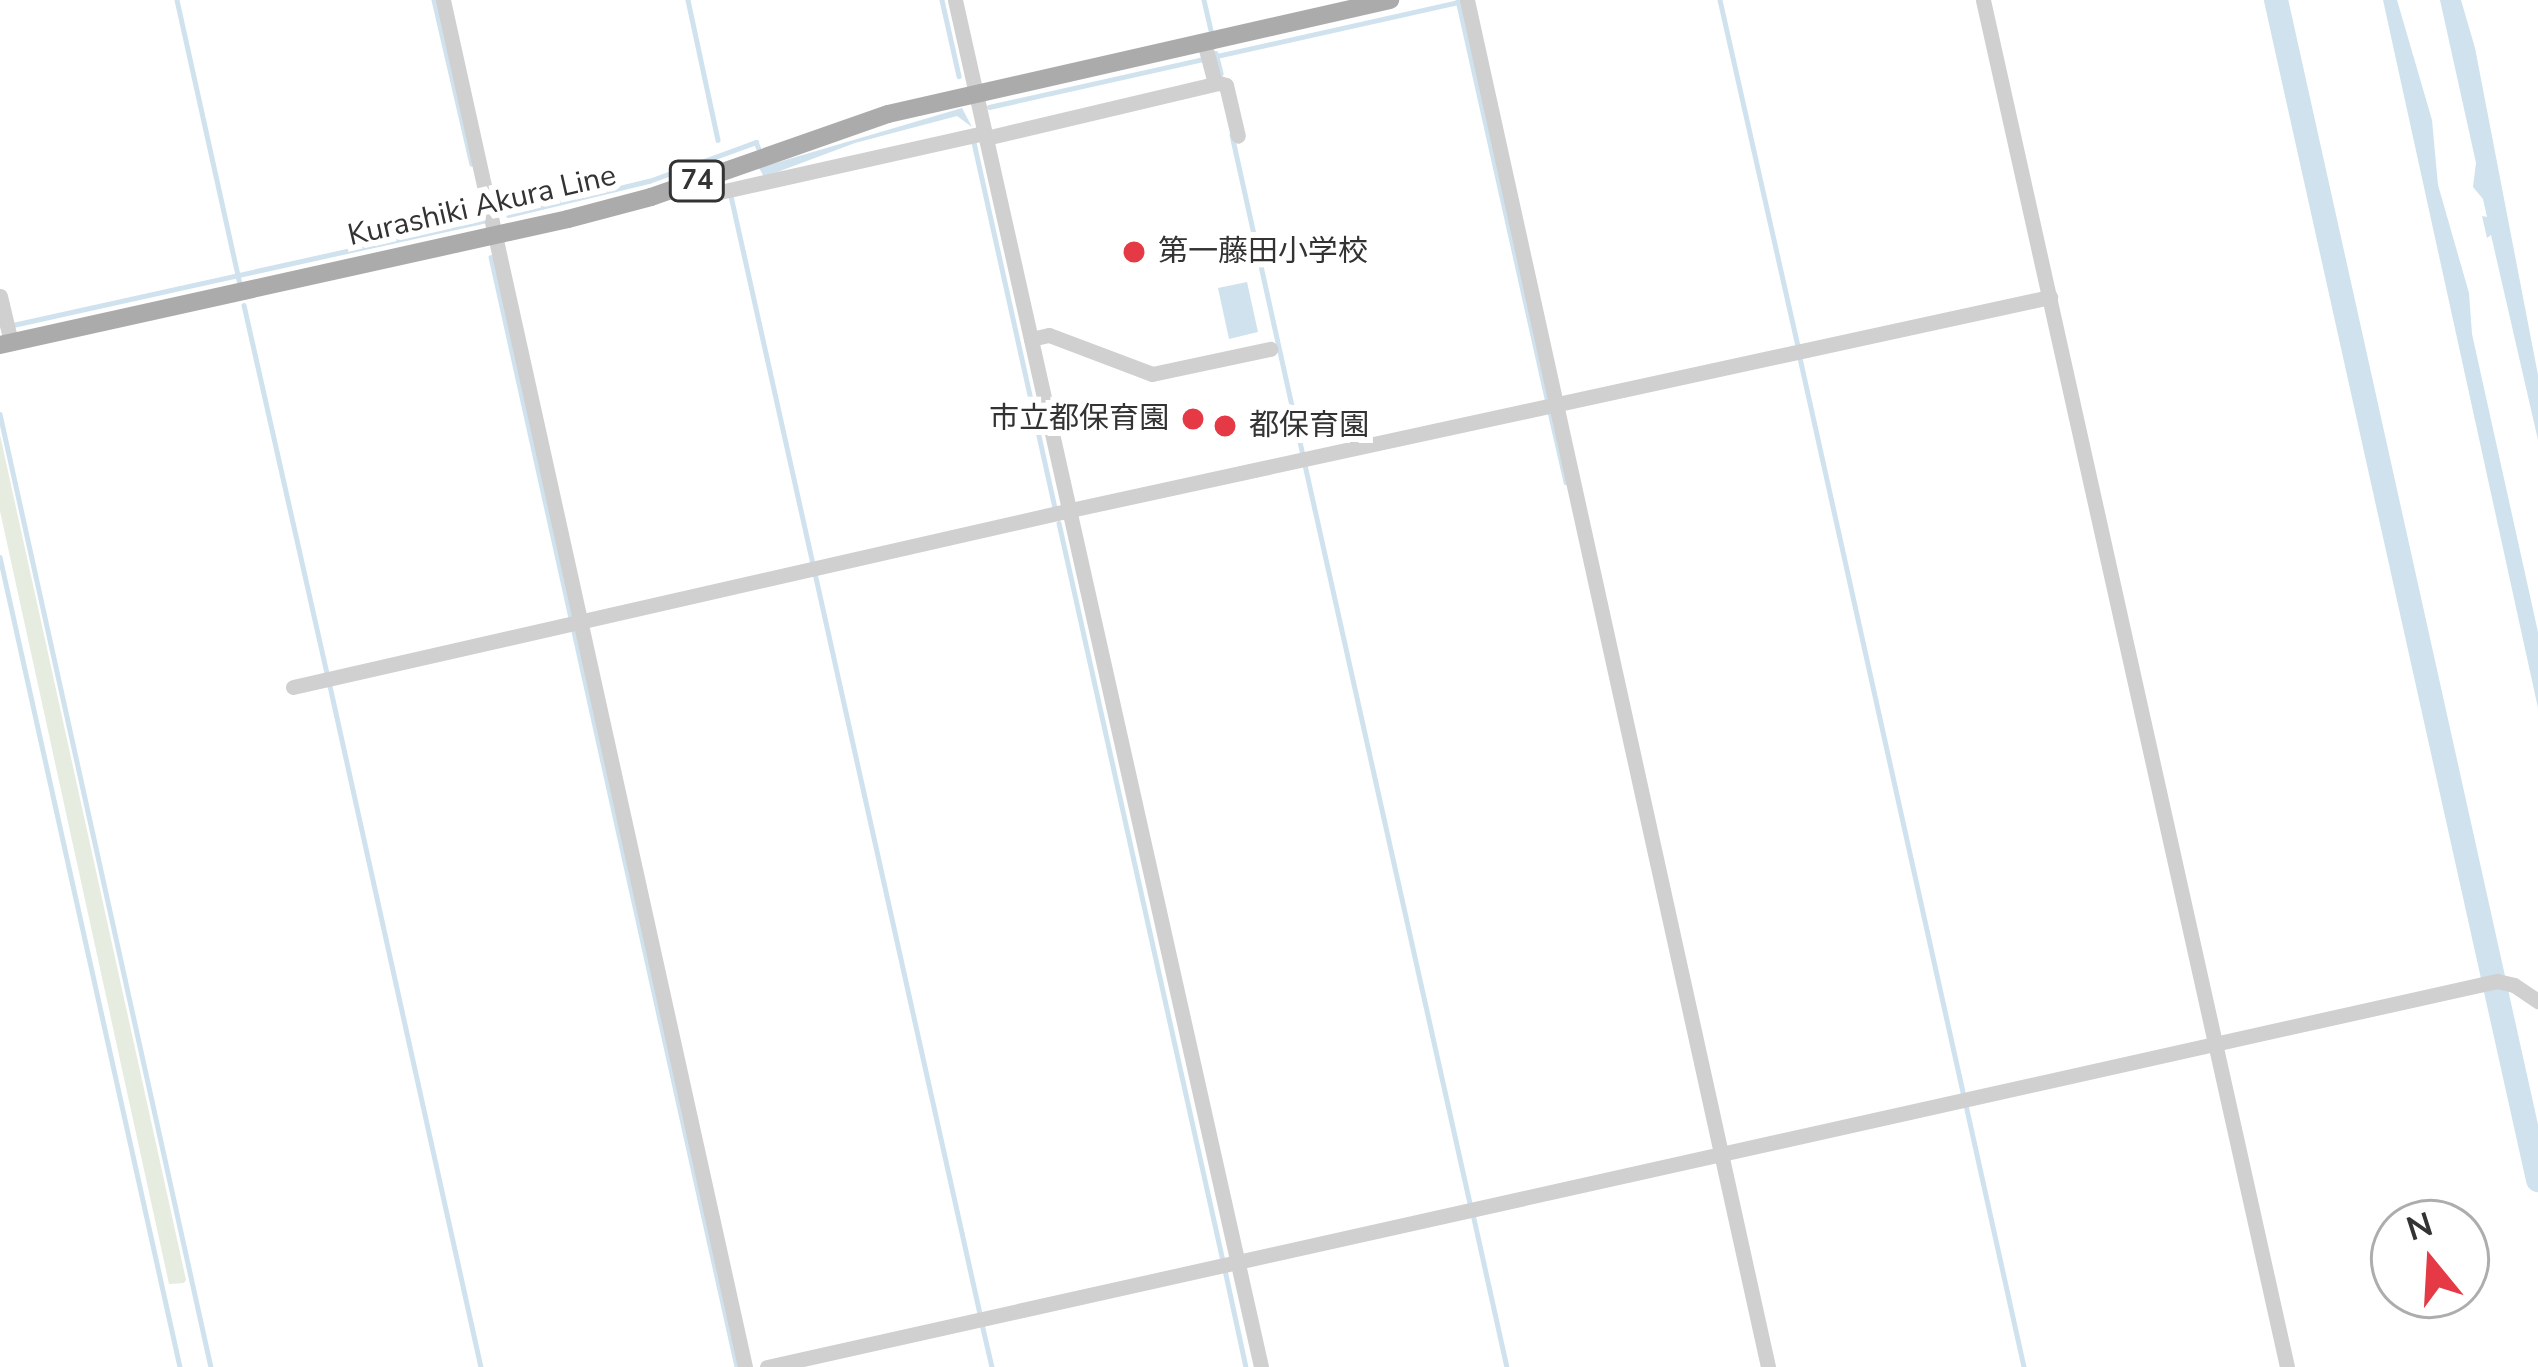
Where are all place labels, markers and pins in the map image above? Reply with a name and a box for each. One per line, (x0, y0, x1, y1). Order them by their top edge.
place label: 第一藤田小学校 (1158, 234, 1368, 270)
marker: 第一藤田小学校 (1121, 239, 1147, 265)
place label: 市立都保育園 (989, 401, 1169, 437)
marker: 市立都保育園 (1180, 406, 1206, 432)
place label: 都保育園 (1249, 408, 1369, 444)
marker: 都保育園 (1212, 413, 1238, 439)

